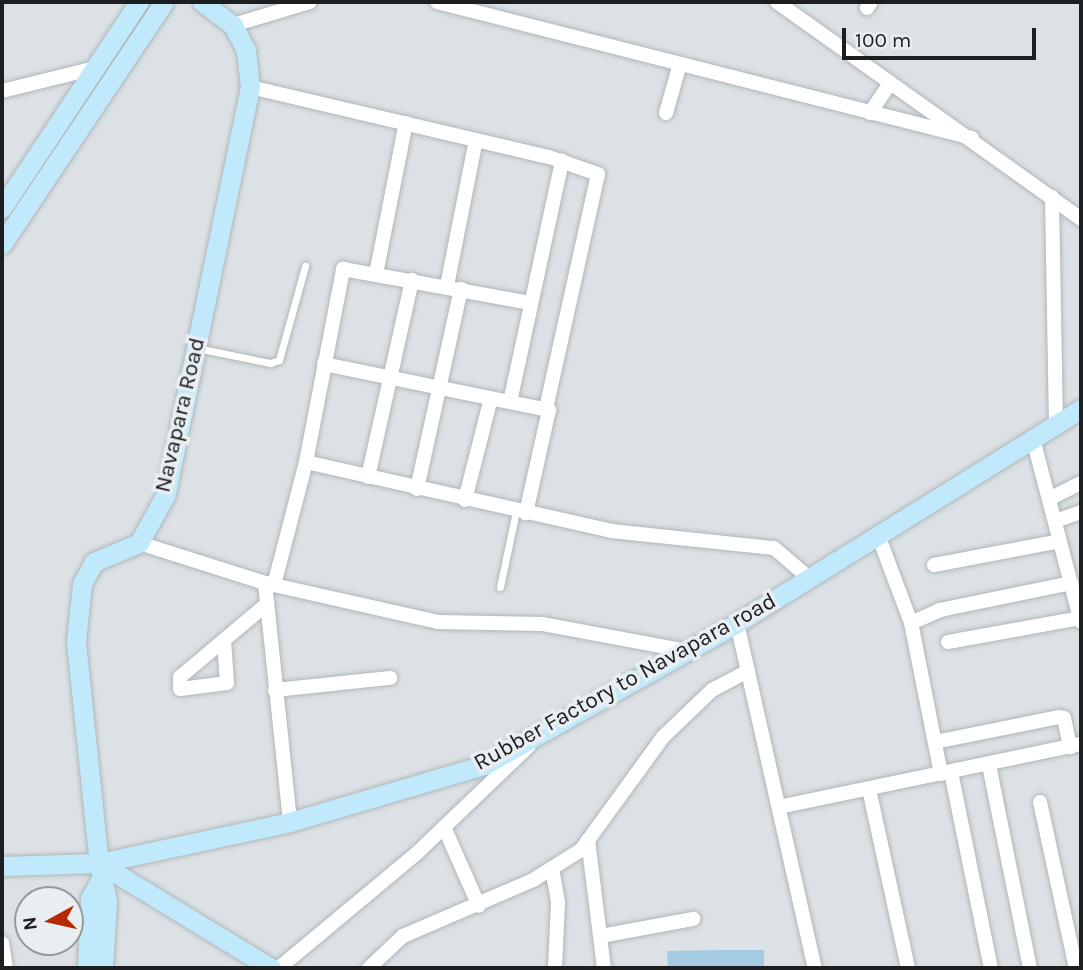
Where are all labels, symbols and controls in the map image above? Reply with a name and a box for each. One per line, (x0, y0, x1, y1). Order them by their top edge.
scale bar (845, 14, 1039, 58)
text: 100 m (855, 28, 912, 52)
street label: Navapara Road (149, 335, 211, 495)
street label: Rubber Factory to Navapara road (469, 587, 781, 777)
north arrow (14, 886, 84, 956)
text: N (18, 915, 42, 932)

